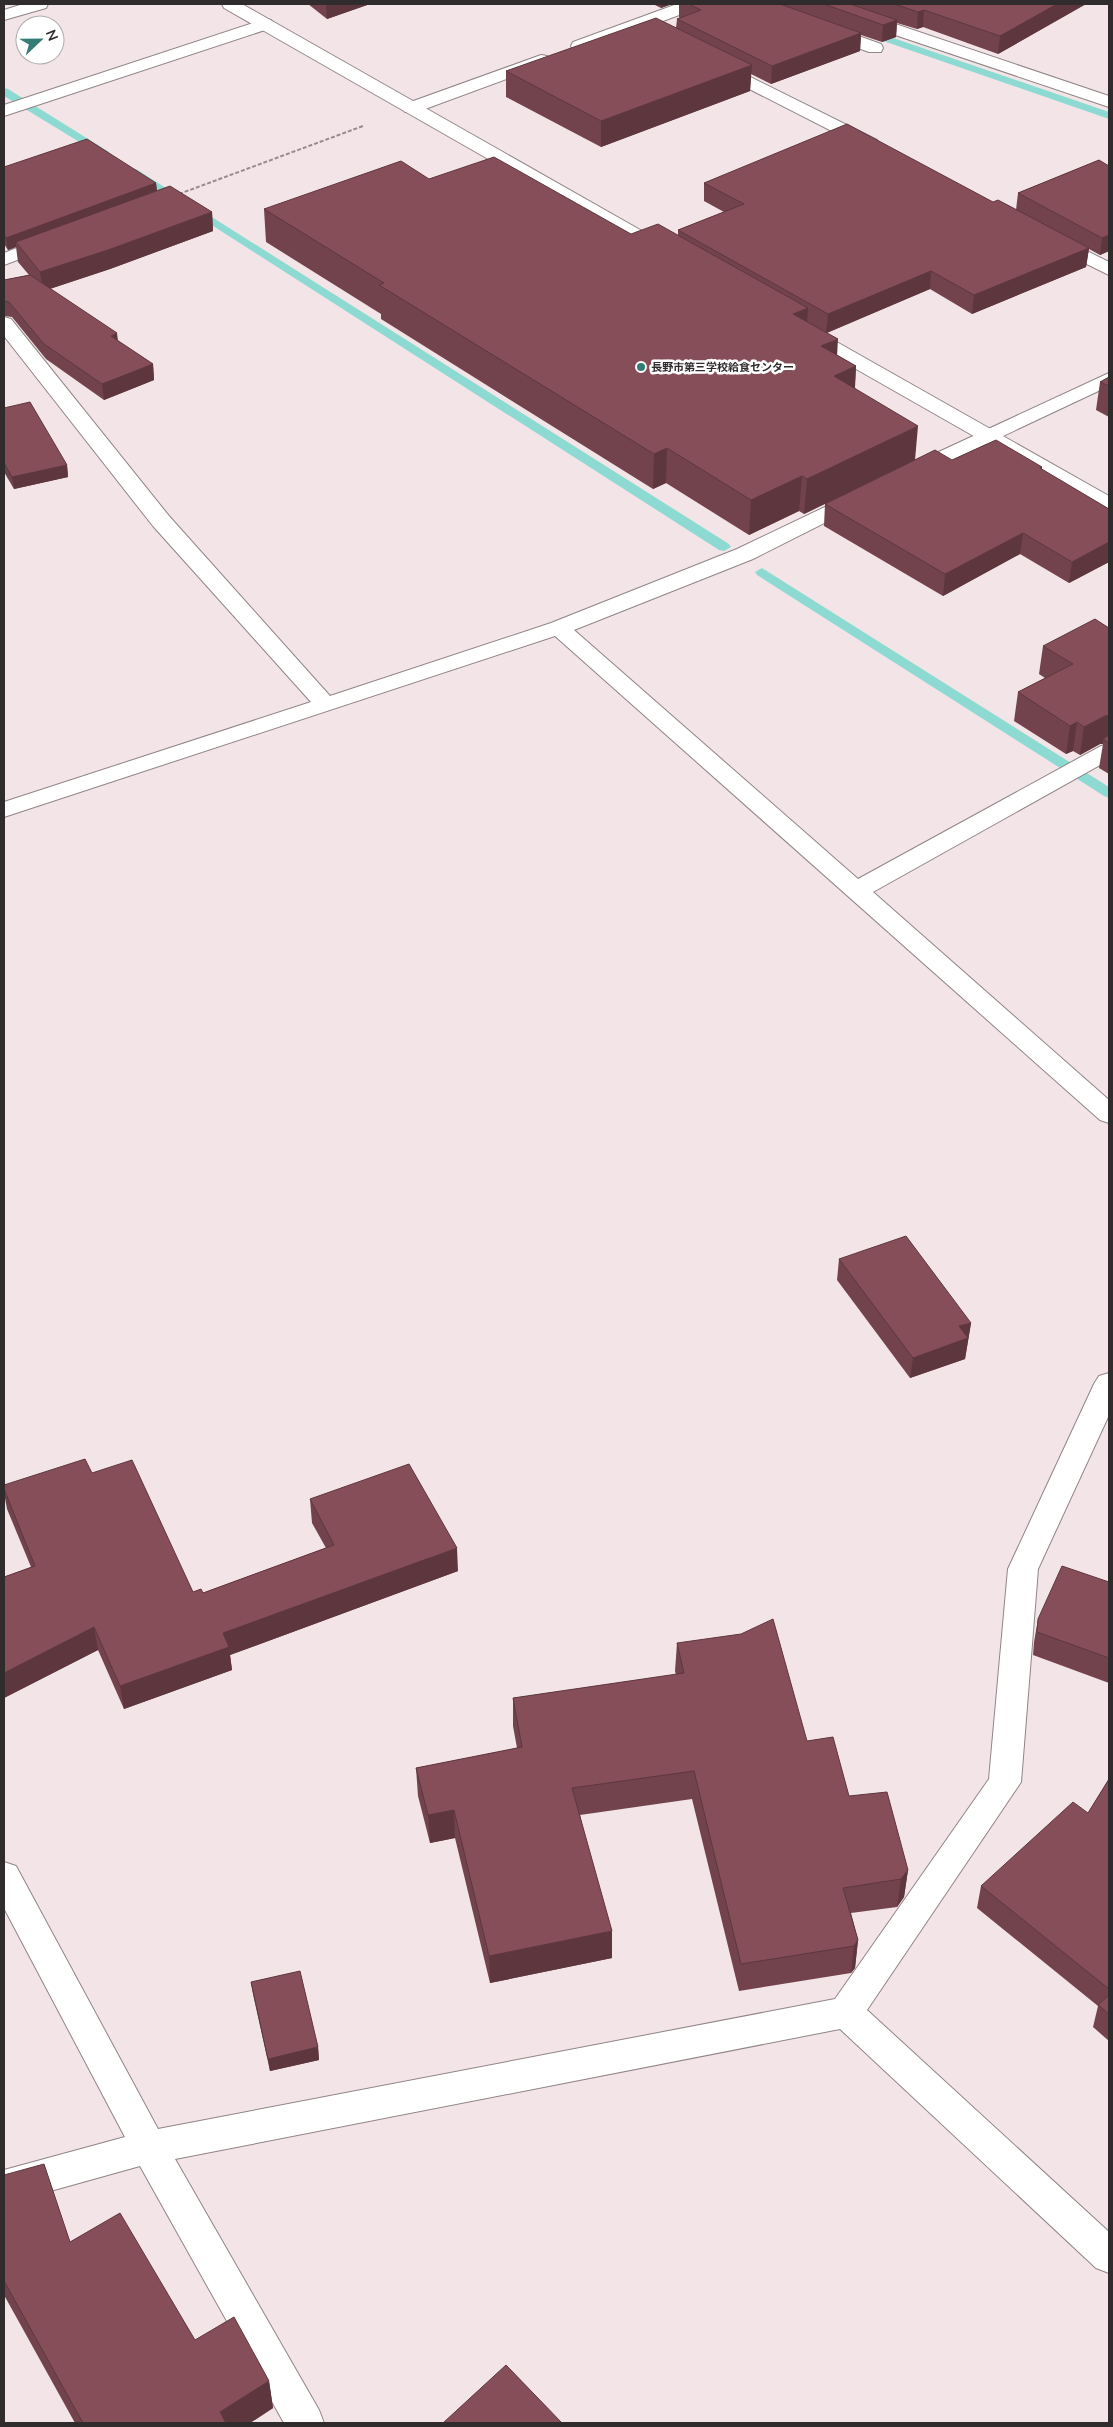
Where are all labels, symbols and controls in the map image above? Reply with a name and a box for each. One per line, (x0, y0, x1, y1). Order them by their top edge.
north arrow (15, 15, 65, 65)
text: N (41, 27, 62, 44)
place label: 長野市第三学校給食センター (651, 360, 794, 375)
marker: 長野市第三学校給食センター (635, 361, 647, 373)

